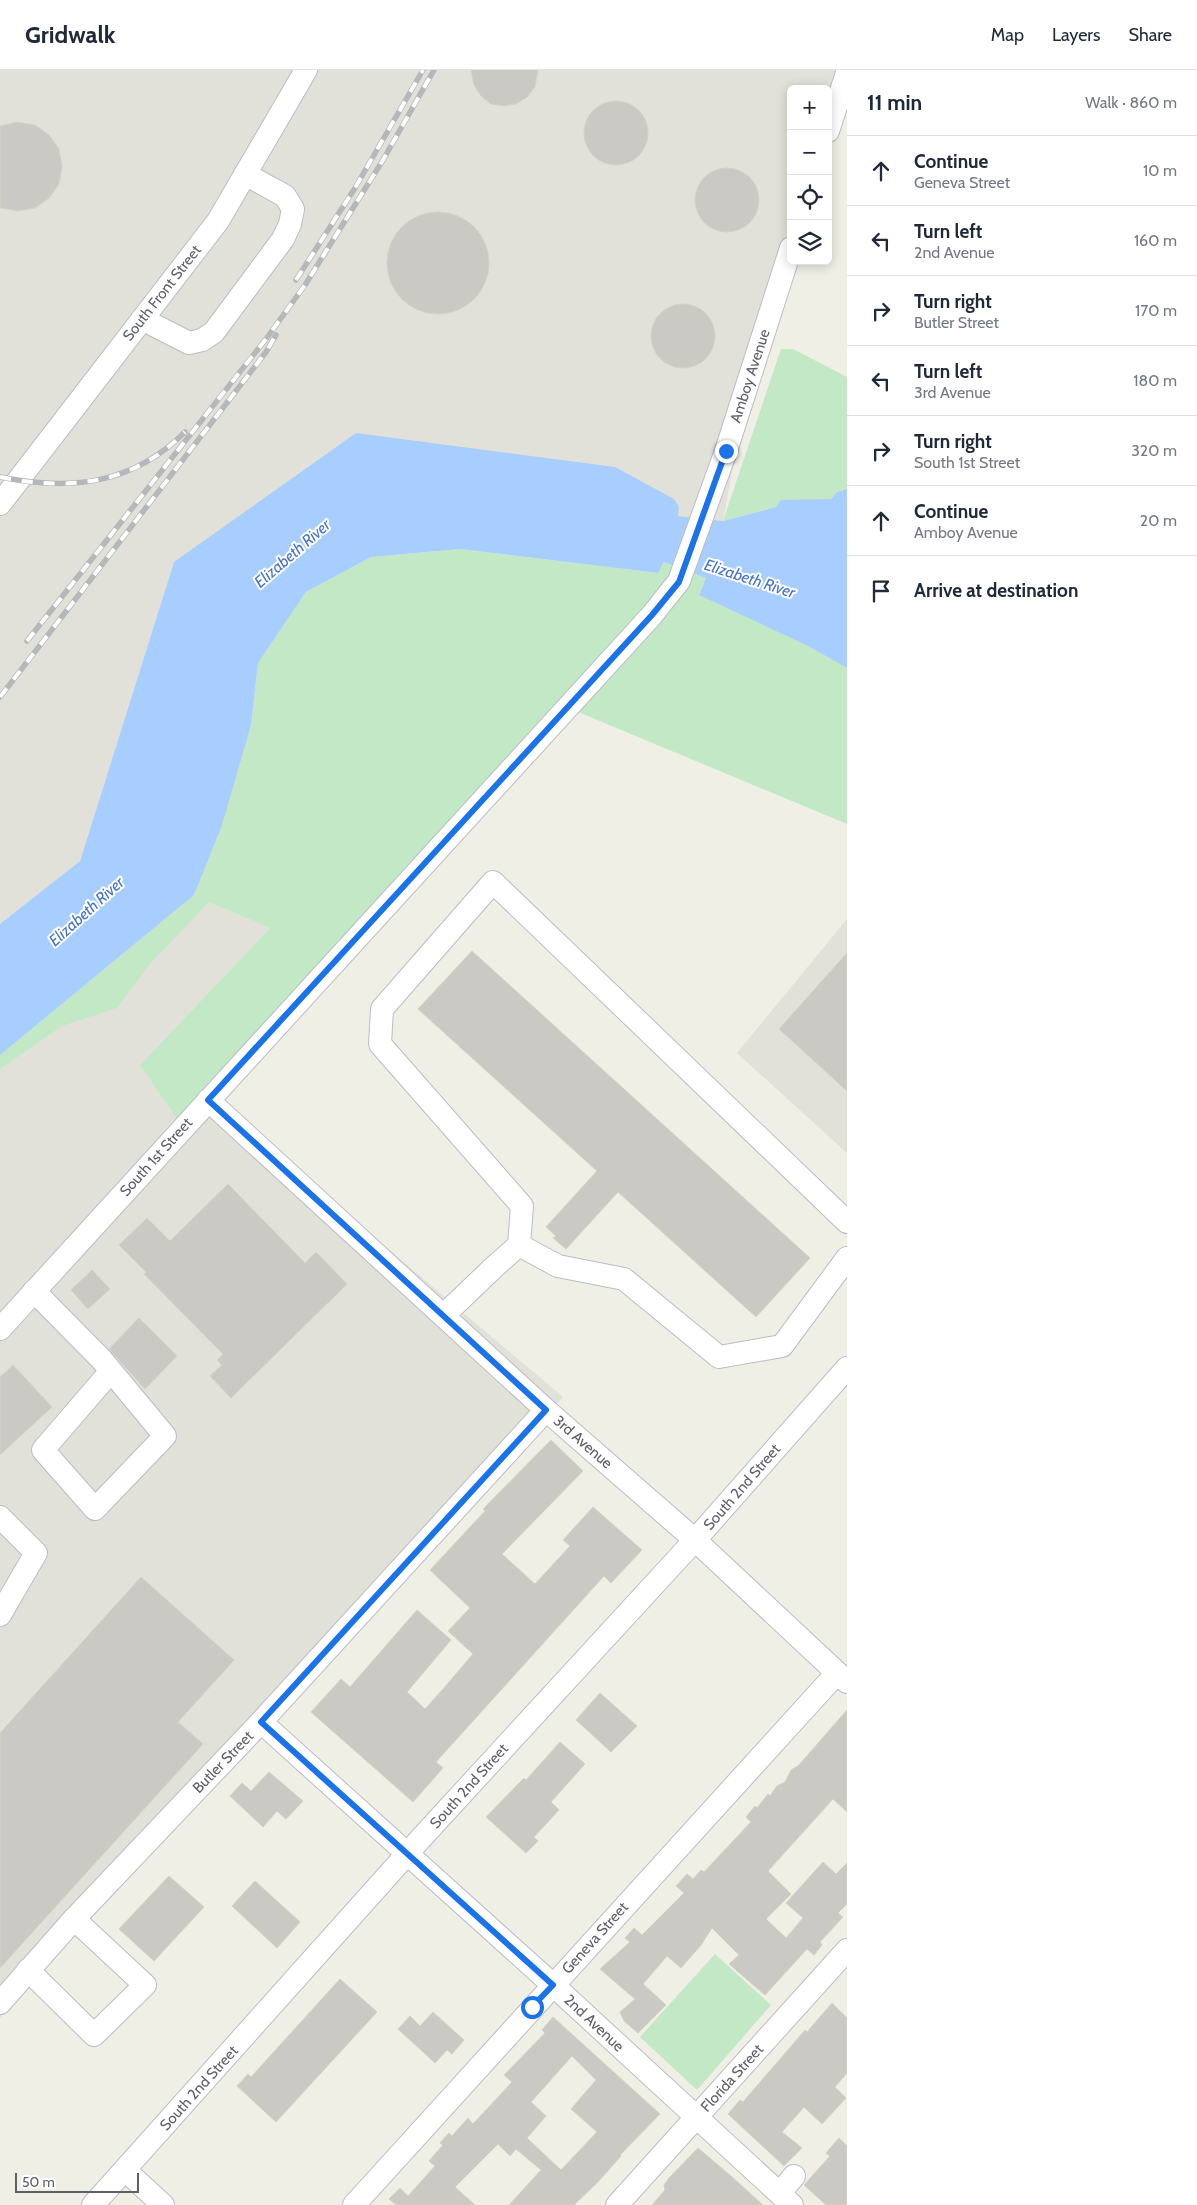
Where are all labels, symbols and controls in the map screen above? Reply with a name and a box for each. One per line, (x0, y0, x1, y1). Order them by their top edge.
text: Gridwalk (25, 20, 115, 49)
text: Map (991, 24, 1024, 46)
text: Layers (1052, 24, 1101, 46)
text: Share (1129, 24, 1172, 46)
map controls (787, 85, 832, 265)
button: + (787, 85, 832, 130)
text: 11 min (867, 90, 922, 115)
text: Walk · 860 m (1085, 93, 1177, 112)
button: − (787, 130, 832, 175)
text: Continue (914, 150, 988, 173)
icon: ahead (867, 157, 895, 185)
text: 10 m (1143, 161, 1177, 180)
text: Geneva Street (914, 173, 1010, 192)
button: locate (787, 175, 832, 220)
button: layers (787, 220, 832, 265)
text: Turn left (914, 220, 982, 243)
icon: left (867, 227, 895, 255)
text: 160 m (1134, 231, 1177, 250)
street label: South Front Street (119, 242, 205, 344)
text: 2nd Avenue (914, 243, 995, 262)
text: Turn right (914, 290, 992, 313)
icon: right (867, 297, 895, 325)
text: 170 m (1135, 301, 1177, 320)
text: Butler Street (914, 313, 999, 332)
street label: Amboy Avenue (726, 327, 774, 425)
text: Turn left (914, 360, 982, 383)
icon: left (867, 367, 895, 395)
text: 180 m (1133, 371, 1177, 390)
text: 3rd Avenue (914, 383, 991, 402)
text: Turn right (914, 430, 992, 453)
icon: right (867, 437, 895, 465)
route end (715, 440, 738, 463)
text: 320 m (1131, 441, 1177, 460)
text: South 1st Street (914, 453, 1020, 472)
text: Continue (914, 500, 988, 523)
icon: ahead (867, 507, 895, 535)
text: 20 m (1140, 511, 1177, 530)
water label: Elizabeth River (251, 515, 335, 591)
text: Amboy Avenue (914, 523, 1018, 542)
water label: Elizabeth River (702, 555, 799, 602)
icon: arrive (867, 577, 895, 605)
text: Arrive at destination (914, 579, 1078, 602)
water label: Elizabeth River (45, 872, 129, 950)
street label: South 1st Street (116, 1114, 196, 1200)
street label: 3rd Avenue (550, 1412, 616, 1473)
street label: South 2nd Street (700, 1440, 784, 1534)
street label: Butler Street (189, 1727, 257, 1797)
street label: South 2nd Street (426, 1740, 512, 1832)
street label: Geneva Street (558, 1898, 632, 1978)
street label: 2nd Avenue (560, 1991, 628, 2056)
route start (521, 1996, 544, 2019)
street label: Florida Street (697, 2040, 767, 2116)
street label: South 2nd Street (156, 2042, 242, 2134)
scale bar (15, 2170, 139, 2193)
text: 50 m (22, 2173, 55, 2191)

